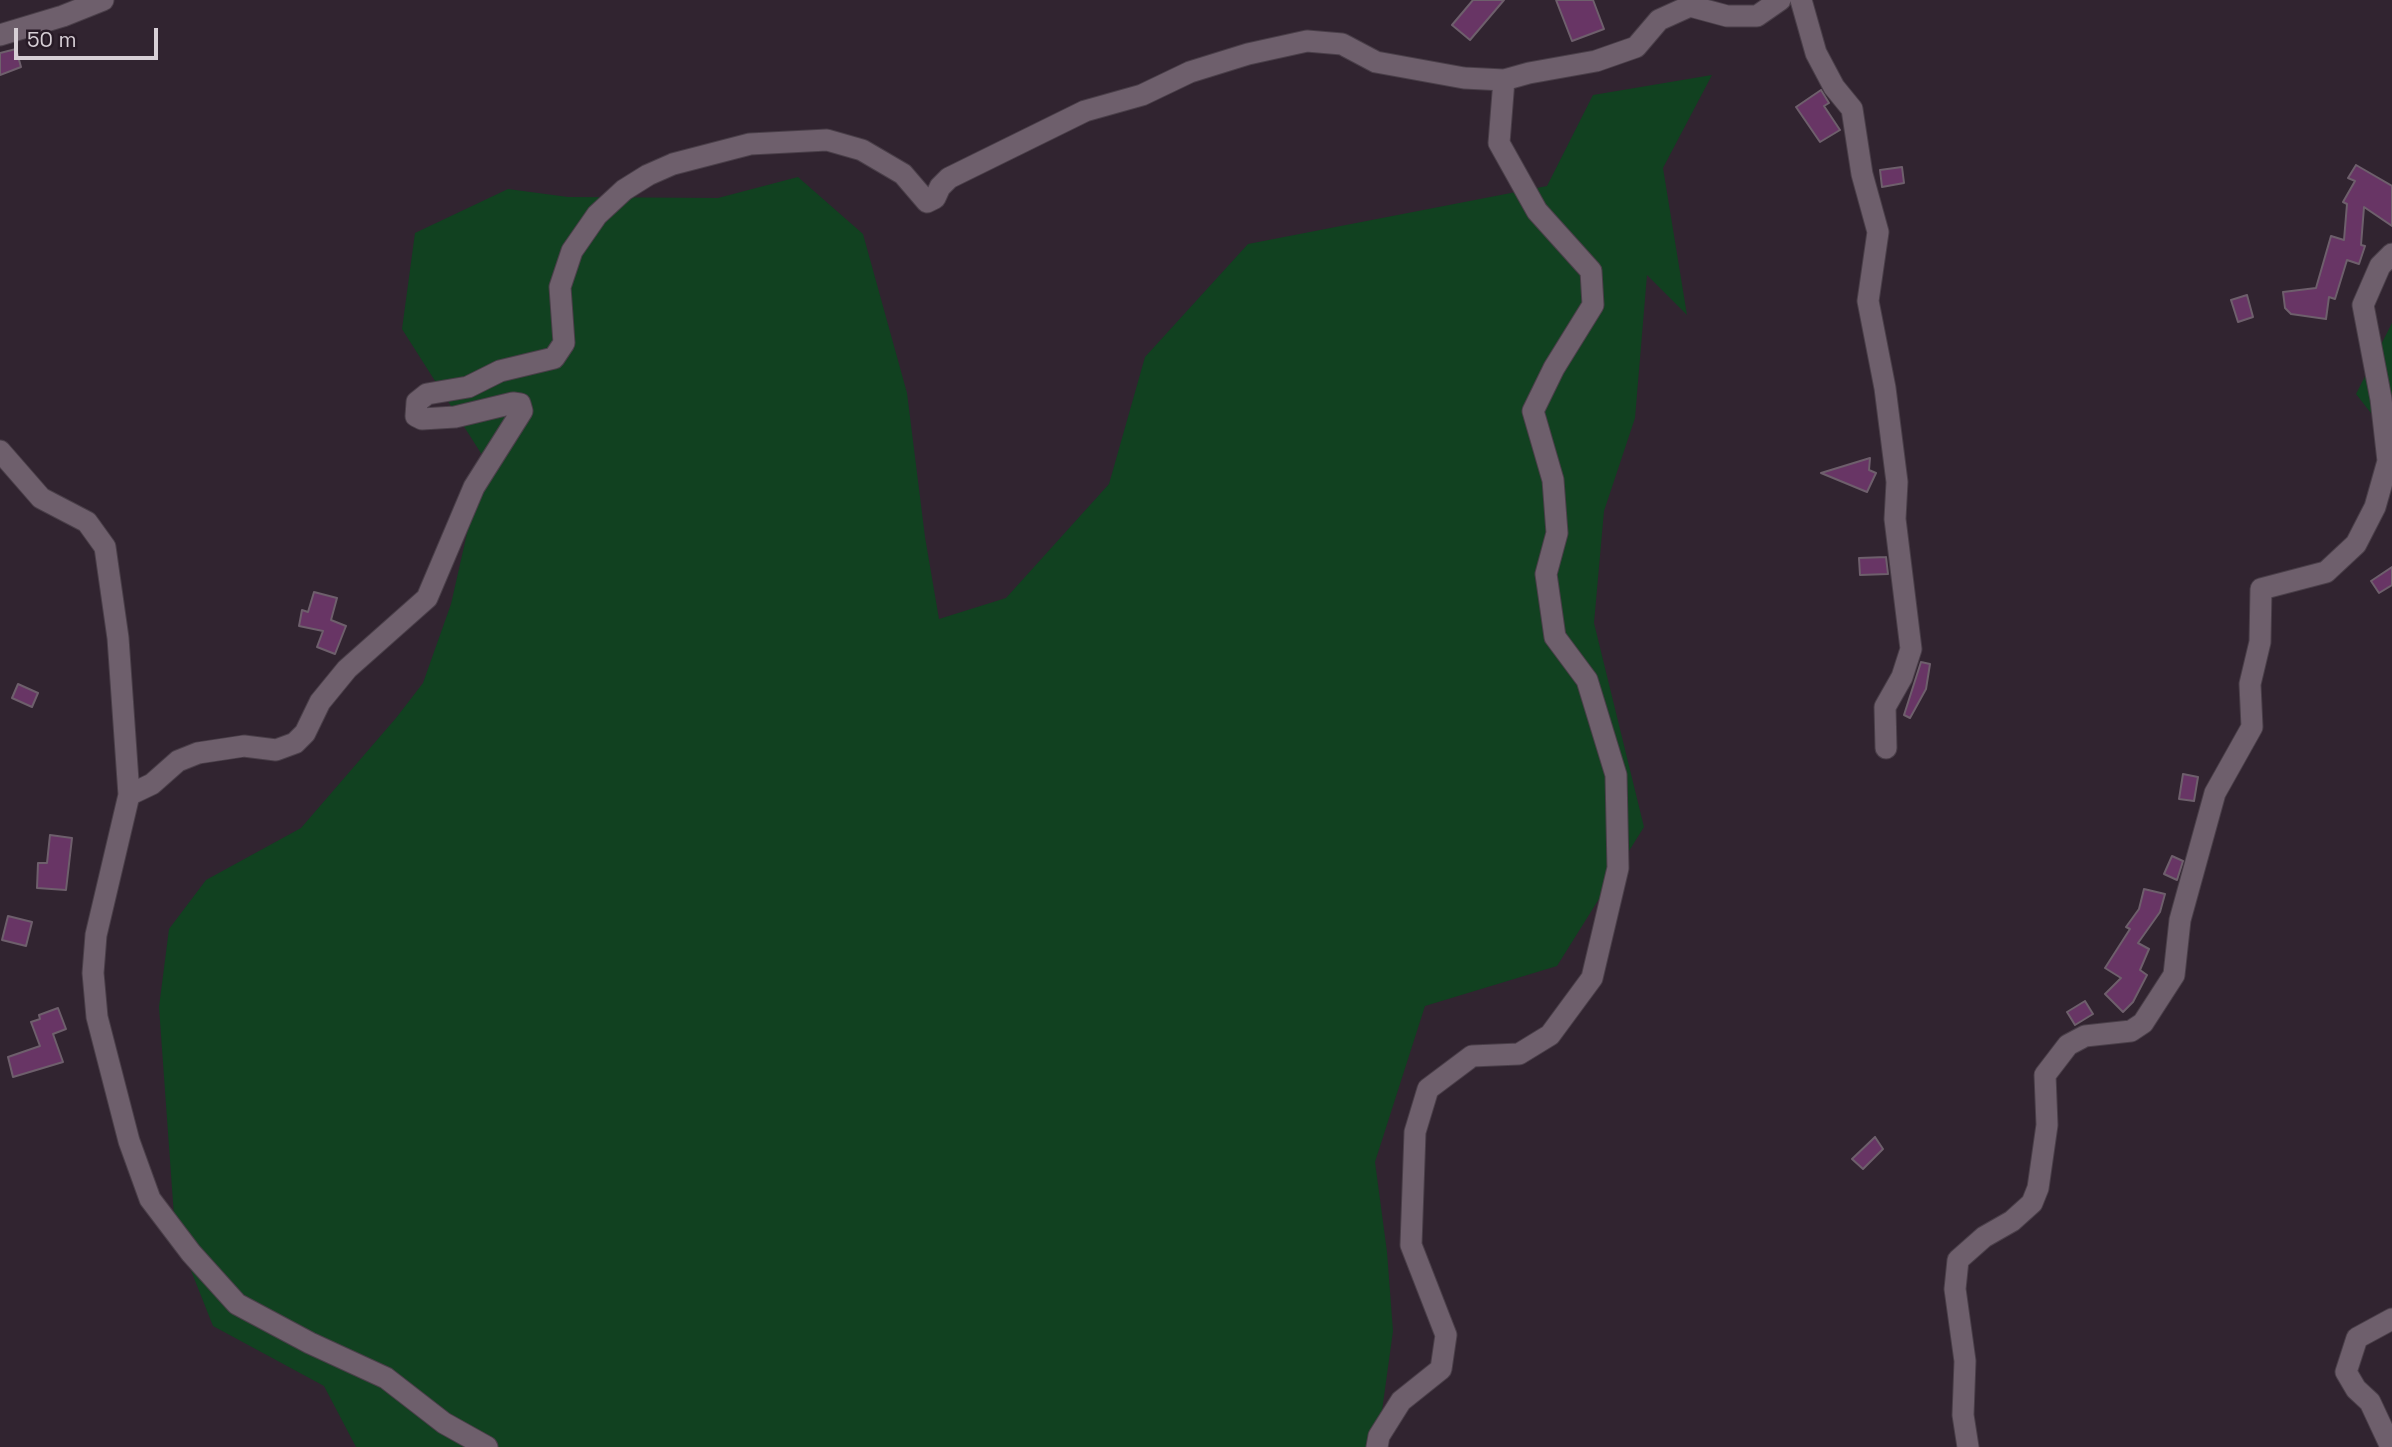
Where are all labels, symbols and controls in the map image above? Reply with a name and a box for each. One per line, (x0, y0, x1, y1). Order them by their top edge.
scale bar (18, 14, 161, 58)
text: 50 m (27, 26, 77, 53)

